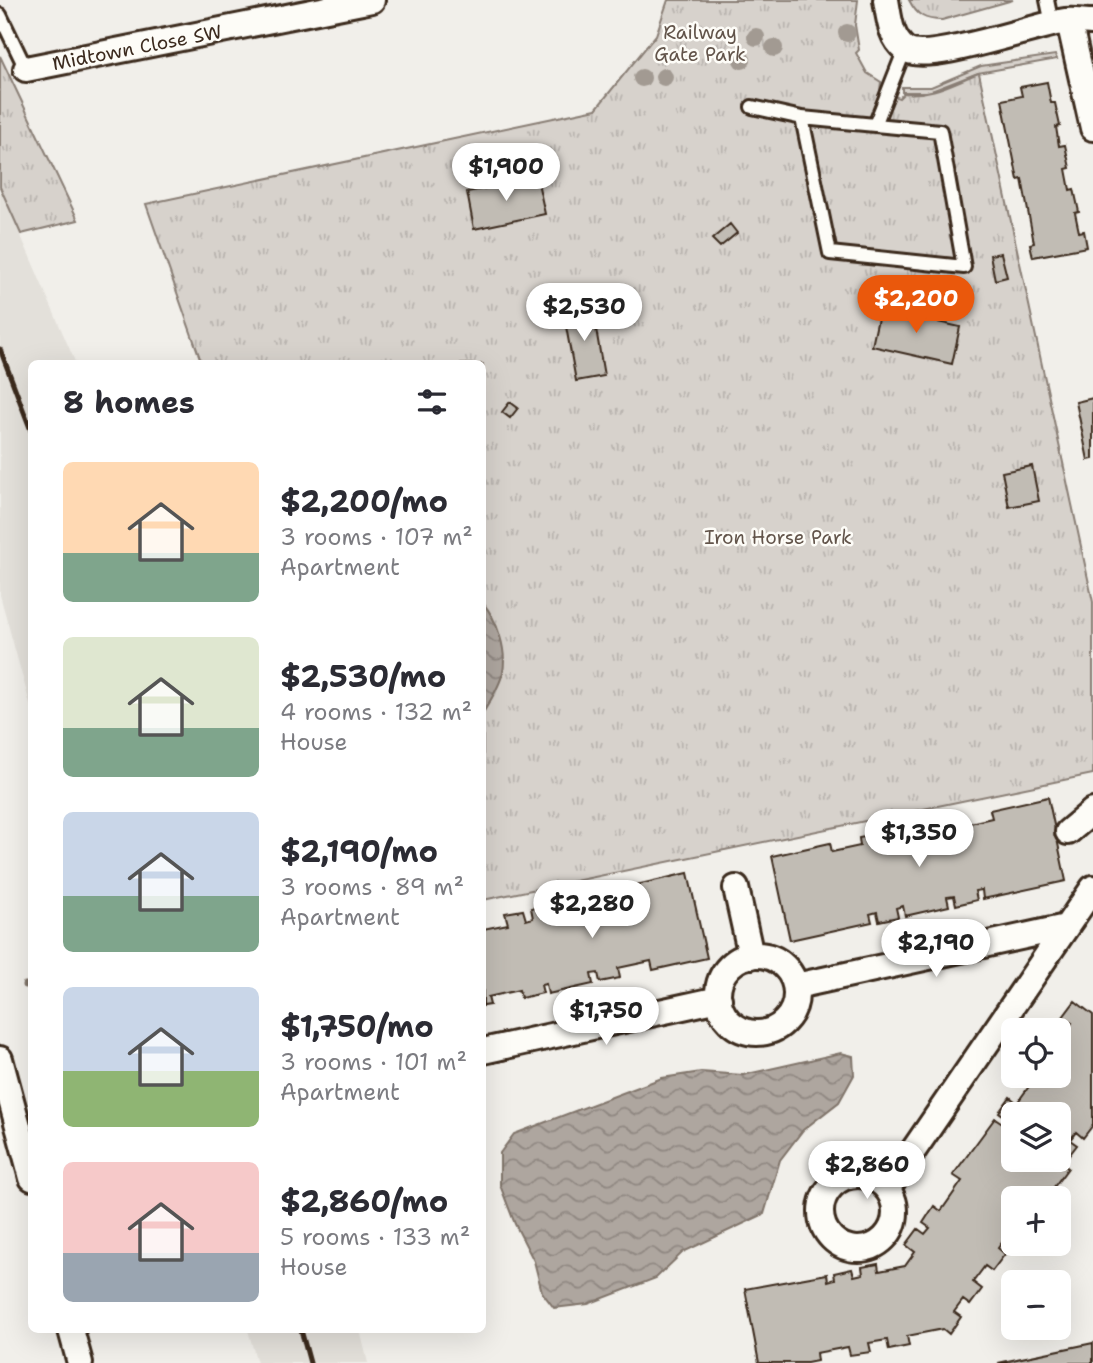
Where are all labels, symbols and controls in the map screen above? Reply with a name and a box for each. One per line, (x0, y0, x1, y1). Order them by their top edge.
street label: Midtown Close SW (50, 19, 224, 76)
park label: Railway Gate Park (654, 20, 746, 67)
pin: $1,900 (449, 144, 563, 203)
text: $1,900 (468, 151, 544, 181)
pin: $2,200 (859, 276, 973, 335)
text: $2,200 (873, 283, 959, 313)
pin: $2,530 (527, 284, 641, 343)
text: $2,530 (542, 291, 626, 321)
text: 8 homes (63, 382, 195, 423)
icon: filters (413, 383, 451, 421)
text: $2,200/mo (280, 481, 448, 522)
icon: home (119, 490, 203, 574)
text: 3 rooms · 107 m² (280, 522, 473, 552)
park label: Iron Horse Park (704, 525, 852, 550)
text: Apartment (280, 552, 400, 582)
text: $2,530/mo (280, 656, 446, 697)
icon: home (119, 665, 203, 749)
text: 4 rooms · 132 m² (280, 697, 472, 727)
text: House (280, 727, 348, 757)
pin: $1,350 (862, 810, 976, 869)
text: $1,350 (881, 817, 957, 847)
text: $2,190/mo (280, 831, 438, 872)
icon: home (119, 840, 203, 924)
text: 3 rooms · 89 m² (280, 872, 464, 902)
pin: $2,280 (535, 880, 649, 940)
text: $2,280 (549, 888, 635, 918)
text: Apartment (280, 902, 400, 932)
pin: $2,190 (879, 920, 993, 979)
text: $2,190 (897, 927, 975, 957)
pin: $1,750 (549, 988, 663, 1047)
text: $1,750 (569, 995, 643, 1025)
text: $1,750/mo (280, 1006, 434, 1047)
icon: home (119, 1015, 203, 1099)
map controls (1001, 1018, 1071, 1340)
button: locate (1001, 1018, 1071, 1088)
text: 3 rooms · 101 m² (280, 1047, 467, 1077)
text: Apartment (280, 1077, 400, 1107)
button: layers (1001, 1102, 1071, 1172)
pin: $2,860 (810, 1142, 924, 1201)
text: $2,860 (824, 1149, 910, 1179)
text: $2,860/mo (280, 1181, 448, 1222)
button: + (1001, 1186, 1071, 1256)
icon: home (119, 1190, 203, 1274)
text: 5 rooms · 133 m² (280, 1222, 470, 1252)
text: House (280, 1252, 348, 1282)
button: − (1001, 1270, 1071, 1340)

